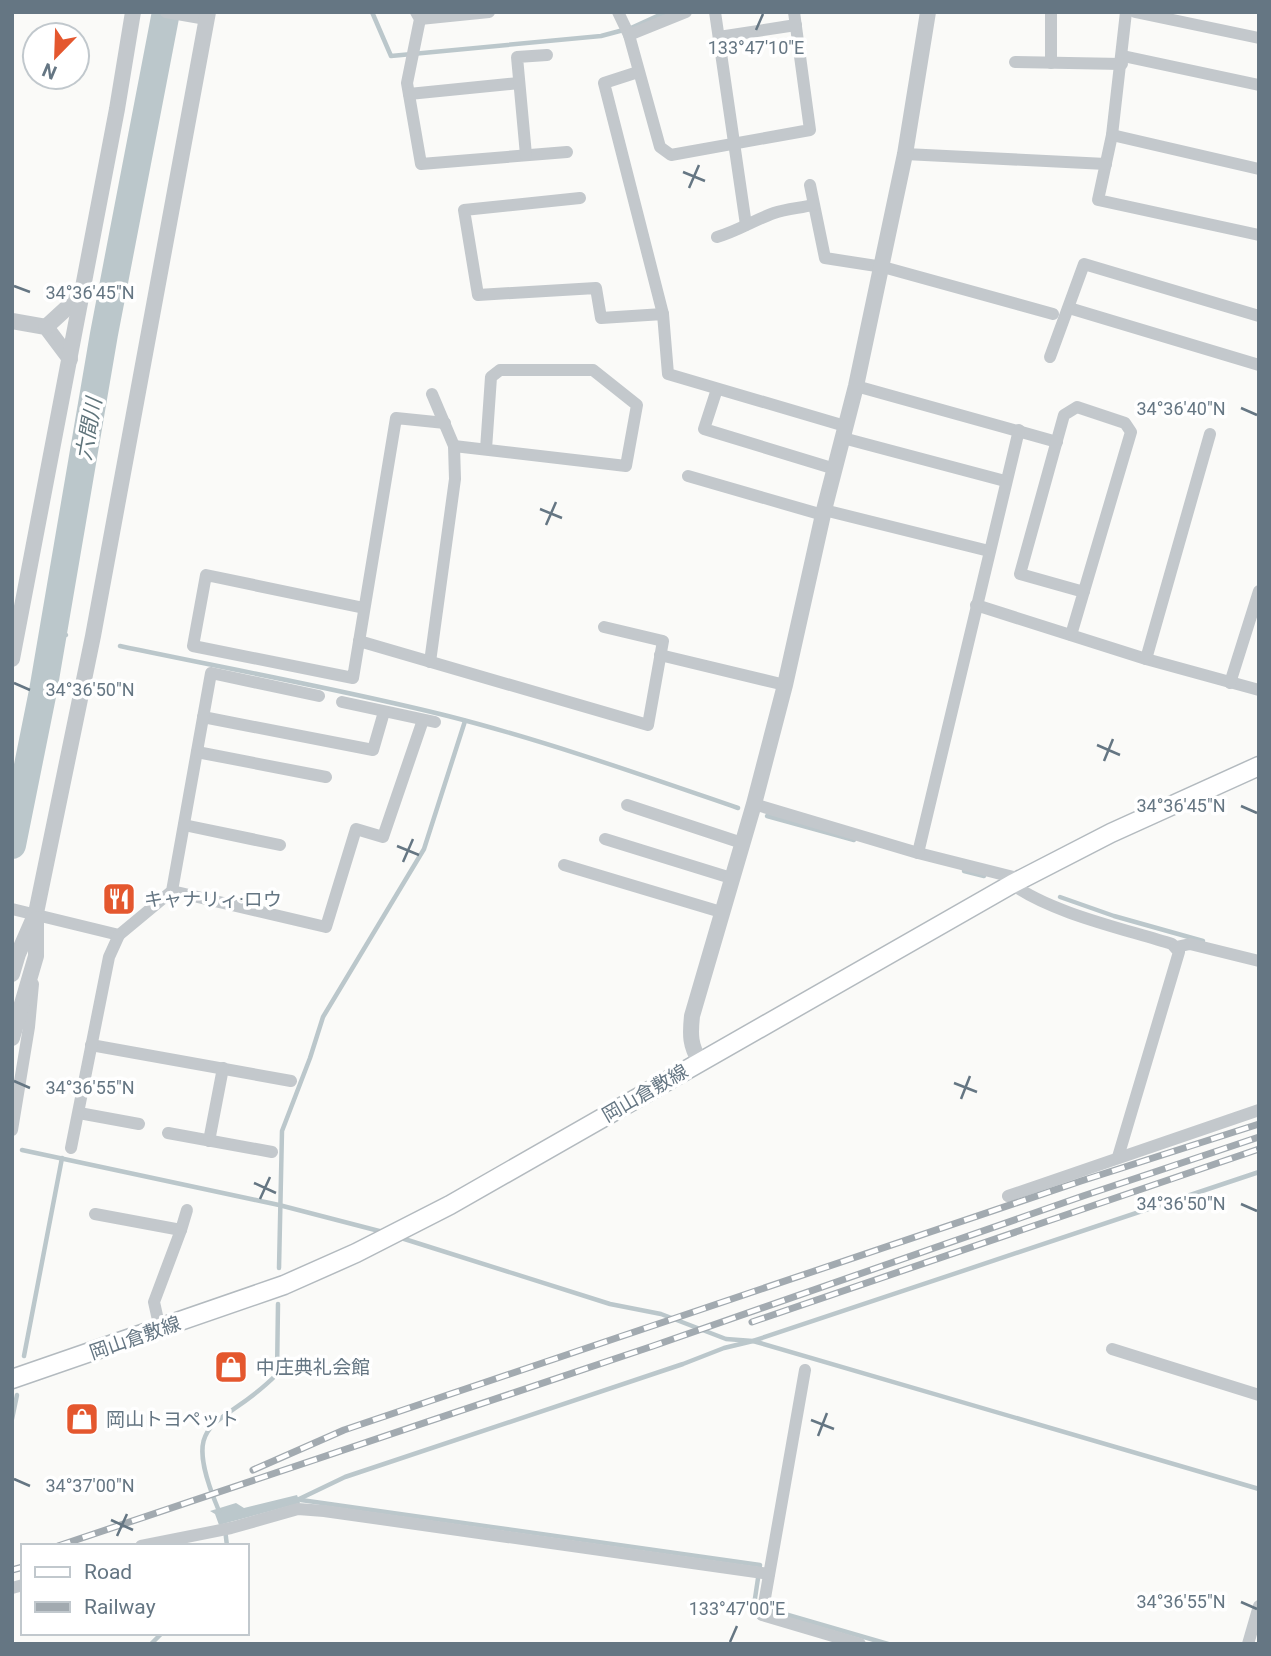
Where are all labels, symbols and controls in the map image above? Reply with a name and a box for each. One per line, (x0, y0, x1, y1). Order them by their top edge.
north arrow (21, 21, 91, 91)
text: 133°47'10"E (708, 37, 804, 58)
text: N (39, 58, 60, 84)
text: 34°36'45"N (45, 282, 135, 303)
water label: 六間川 (72, 394, 107, 462)
text: 34°36'40"N (1136, 398, 1226, 419)
text: 34°36'50"N (45, 679, 135, 700)
text: 34°36'45"N (1136, 795, 1226, 816)
restaurant icon: キャナリィ·ロウ (100, 880, 138, 918)
place label: キャナリィ·ロウ (144, 888, 282, 911)
street label: 岡山倉敷線 (598, 1059, 692, 1127)
text: 34°36'55"N (45, 1077, 135, 1098)
text: 34°36'50"N (1136, 1193, 1226, 1214)
street label: 岡山倉敷線 (86, 1312, 184, 1364)
shop icon: 中庄典礼会館 (212, 1348, 250, 1386)
place label: 中庄典礼会館 (256, 1356, 370, 1379)
shop icon: 岡山トヨペット (63, 1400, 101, 1438)
place label: 岡山トヨペット (106, 1408, 239, 1431)
text: 34°37'00"N (45, 1475, 135, 1496)
legend (21, 1544, 248, 1635)
text: Road (84, 1560, 132, 1584)
text: 34°36'55"N (1136, 1591, 1226, 1612)
text: Railway (84, 1595, 156, 1619)
text: 133°47'00"E (689, 1598, 785, 1619)

